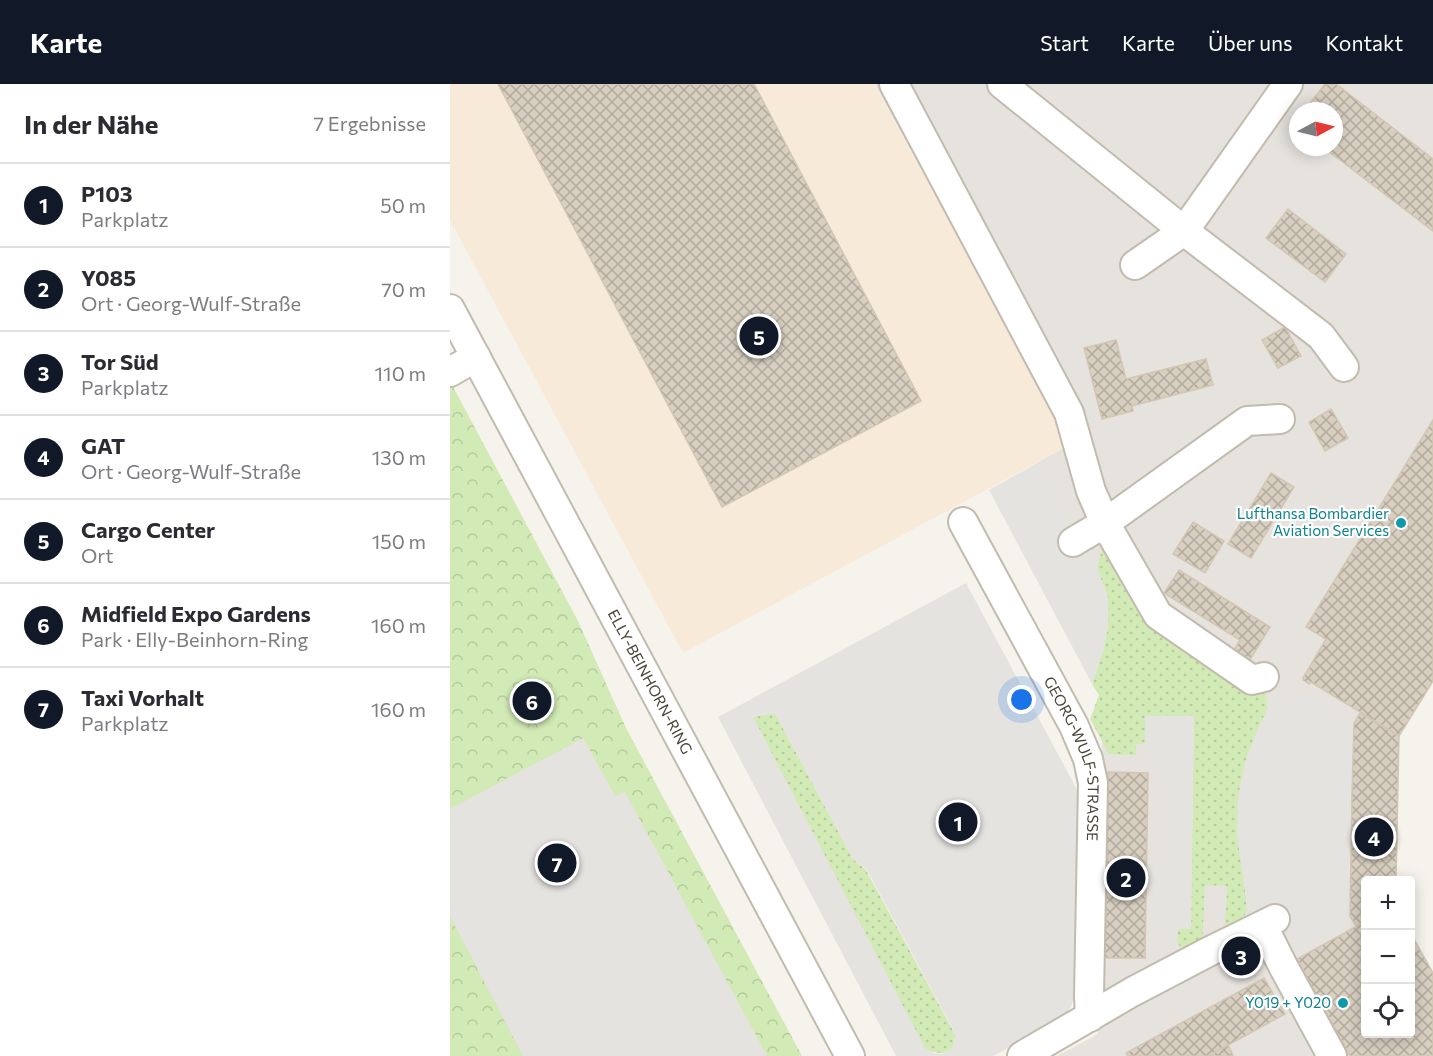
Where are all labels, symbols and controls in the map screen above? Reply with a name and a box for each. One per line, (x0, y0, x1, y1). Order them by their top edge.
text: Karte (30, 25, 102, 59)
text: Start (1040, 30, 1089, 55)
text: Karte (1122, 30, 1175, 55)
text: Über uns (1208, 30, 1292, 55)
text: Kontakt (1325, 30, 1403, 55)
north arrow (1289, 102, 1343, 156)
text: In der Nähe (24, 108, 159, 139)
text: 7 Ergebnisse (313, 111, 426, 135)
text: P103 (81, 180, 133, 207)
text: 1 (39, 193, 48, 217)
text: 50 m (380, 193, 426, 217)
text: Parkplatz (81, 207, 168, 231)
text: Y085 (81, 264, 136, 291)
text: 2 (38, 277, 49, 301)
text: 70 m (381, 277, 426, 301)
text: Ort · Georg-Wulf-Straße (81, 291, 301, 315)
pin: 5 (740, 314, 778, 358)
text: Tor Süd (81, 348, 159, 375)
text: 3 (38, 361, 49, 385)
text: 110 m (375, 361, 426, 385)
text: Parkplatz (81, 375, 168, 399)
text: GAT (81, 432, 125, 459)
text: 4 (37, 445, 50, 469)
text: 130 m (372, 445, 426, 469)
text: Ort · Georg-Wulf-Straße (81, 459, 301, 483)
place label: Lufthansa Bombardier Aviation Services (1237, 504, 1389, 539)
text: Cargo Center (81, 516, 215, 543)
marker: Lufthansa Bombardier Aviation Services (1394, 516, 1408, 530)
text: 5 (38, 529, 49, 553)
text: 150 m (372, 529, 426, 553)
text: Ort (81, 543, 114, 567)
text: Midfield Expo Gardens (81, 600, 311, 627)
street label: ELLY-BEINHORN-RING (605, 606, 697, 757)
text: 6 (37, 613, 50, 637)
text: 160 m (371, 613, 426, 637)
text: Park · Elly-Beinhorn-Ring (81, 627, 308, 651)
street label: GEORG-WULF-STRASSE (1041, 673, 1103, 841)
pin: 6 (512, 678, 551, 724)
text: Taxi Vorhalt (81, 684, 204, 711)
your location (1007, 685, 1036, 714)
text: 7 (38, 697, 49, 721)
text: 160 m (371, 697, 426, 721)
text: Parkplatz (81, 711, 168, 735)
pin: 1 (938, 800, 978, 844)
pin: 4 (1354, 814, 1394, 860)
pin: 7 (538, 840, 576, 886)
pin: 2 (1106, 856, 1146, 900)
map controls (1361, 876, 1415, 1038)
button: + (1361, 876, 1415, 930)
button: − (1361, 930, 1415, 984)
pin: 3 (1222, 934, 1260, 978)
button: locate (1361, 984, 1415, 1038)
place label: Y019 + Y020 (1245, 993, 1331, 1011)
marker: Y019 + Y020 (1336, 996, 1350, 1010)

